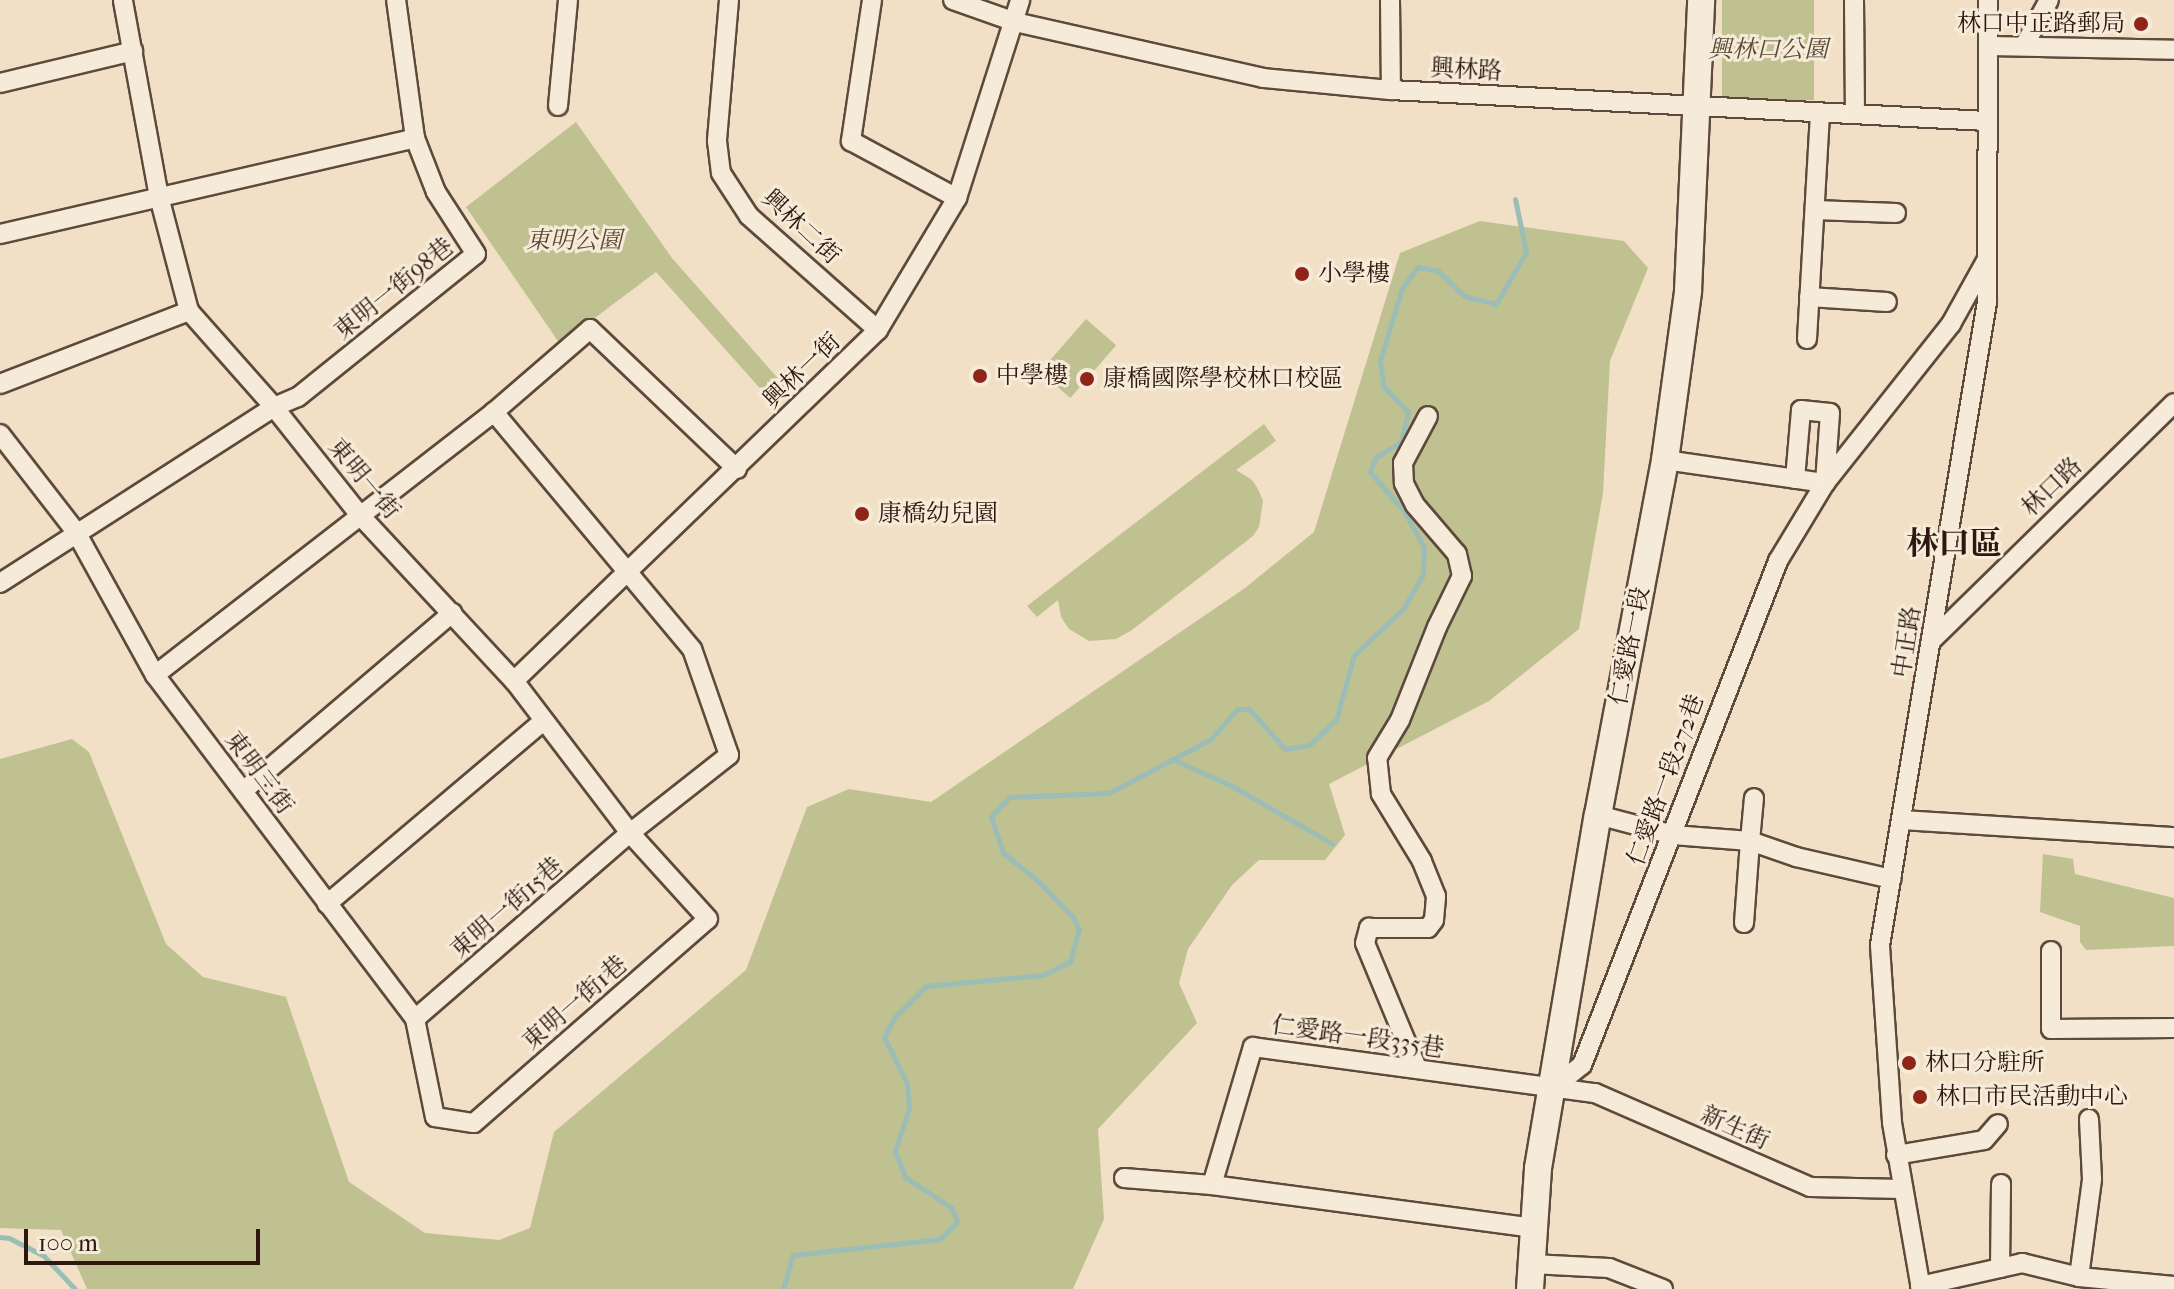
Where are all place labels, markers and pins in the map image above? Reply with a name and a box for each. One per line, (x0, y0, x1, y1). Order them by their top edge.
place label: 林口中正路郵局 (1957, 10, 2125, 38)
marker: 林口中正路郵局 (2132, 15, 2150, 33)
place label: 小學樓 (1318, 260, 1390, 288)
marker: 小學樓 (1293, 265, 1311, 283)
place label: 中學樓 (996, 362, 1068, 390)
place label: 康橋國際學校林口校區 (1103, 365, 1343, 393)
marker: 中學樓 (971, 367, 989, 385)
marker: 康橋國際學校林口校區 (1078, 370, 1096, 388)
place label: 康橋幼兒園 (878, 500, 998, 528)
marker: 康橋幼兒園 (853, 505, 871, 523)
place label: 林口分駐所 (1925, 1049, 2045, 1077)
marker: 林口分駐所 (1900, 1054, 1918, 1072)
place label: 林口市民活動中心 (1936, 1083, 2128, 1111)
marker: 林口市民活動中心 (1911, 1088, 1929, 1106)

